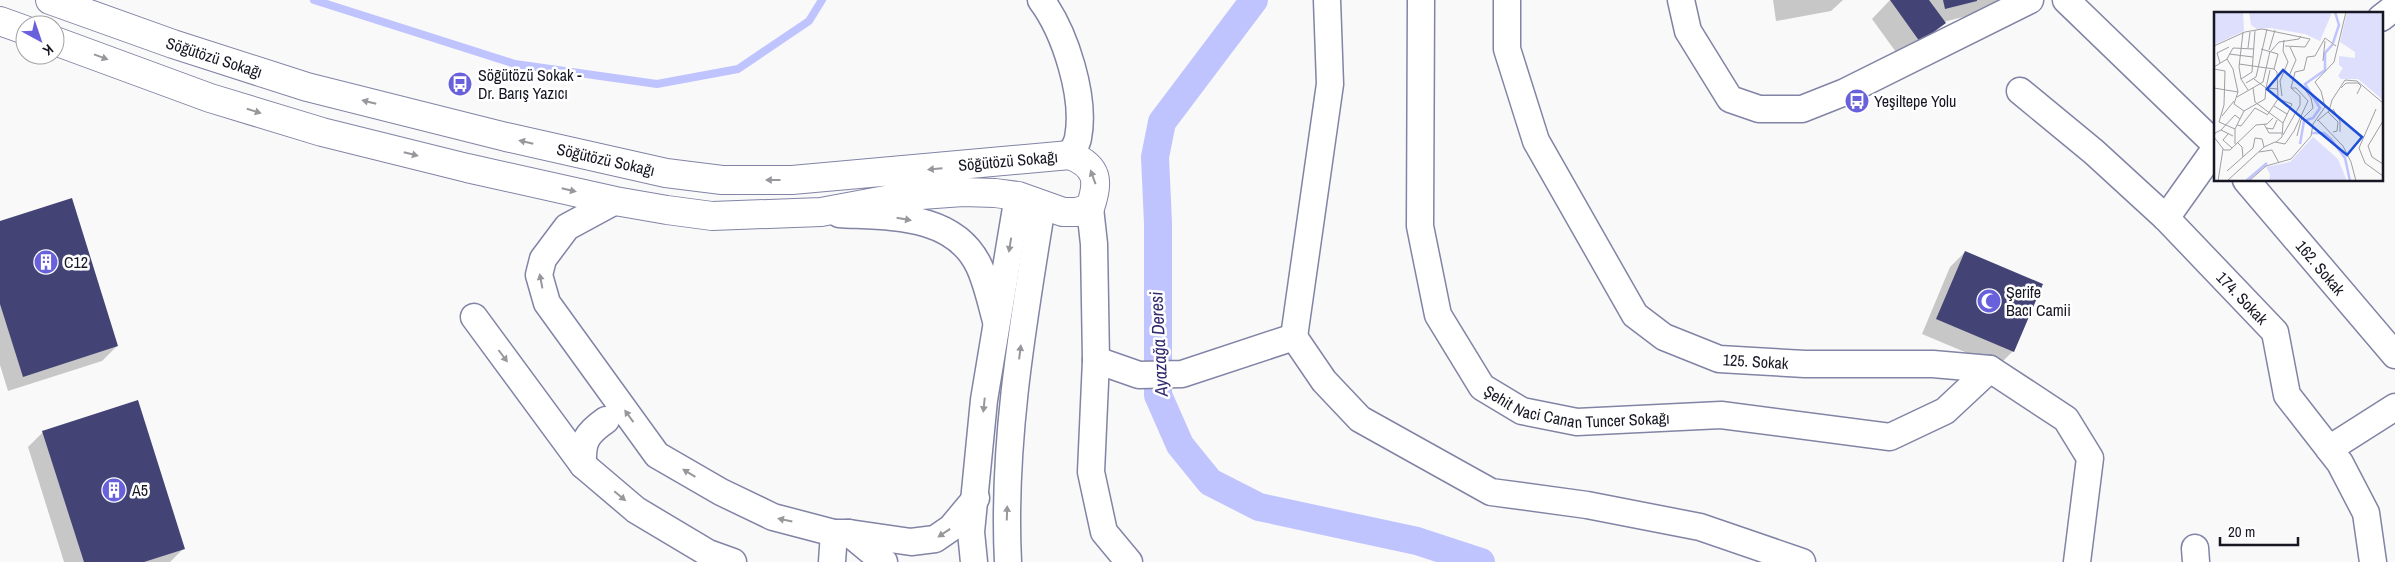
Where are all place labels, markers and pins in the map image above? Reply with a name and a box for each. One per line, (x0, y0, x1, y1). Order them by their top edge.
place label: Söğütözü Sokak - Dr. Barış Yazıcı (478, 64, 582, 104)
bus stop icon: Söğütözü Sokak - Dr. Barış Yazıcı (447, 71, 473, 97)
bus stop icon: Yeşiltepe Yolu (1844, 88, 1870, 114)
place label: Yeşiltepe Yolu (1874, 90, 1956, 112)
building icon: C12 (33, 249, 59, 275)
place label: C12 (64, 251, 88, 273)
place label: Şerife Bacı Camii (2006, 281, 2071, 321)
mosque icon: Şerife Bacı Camii (1976, 288, 2002, 314)
building icon: A5 (101, 477, 127, 503)
place label: A5 (131, 479, 148, 501)

